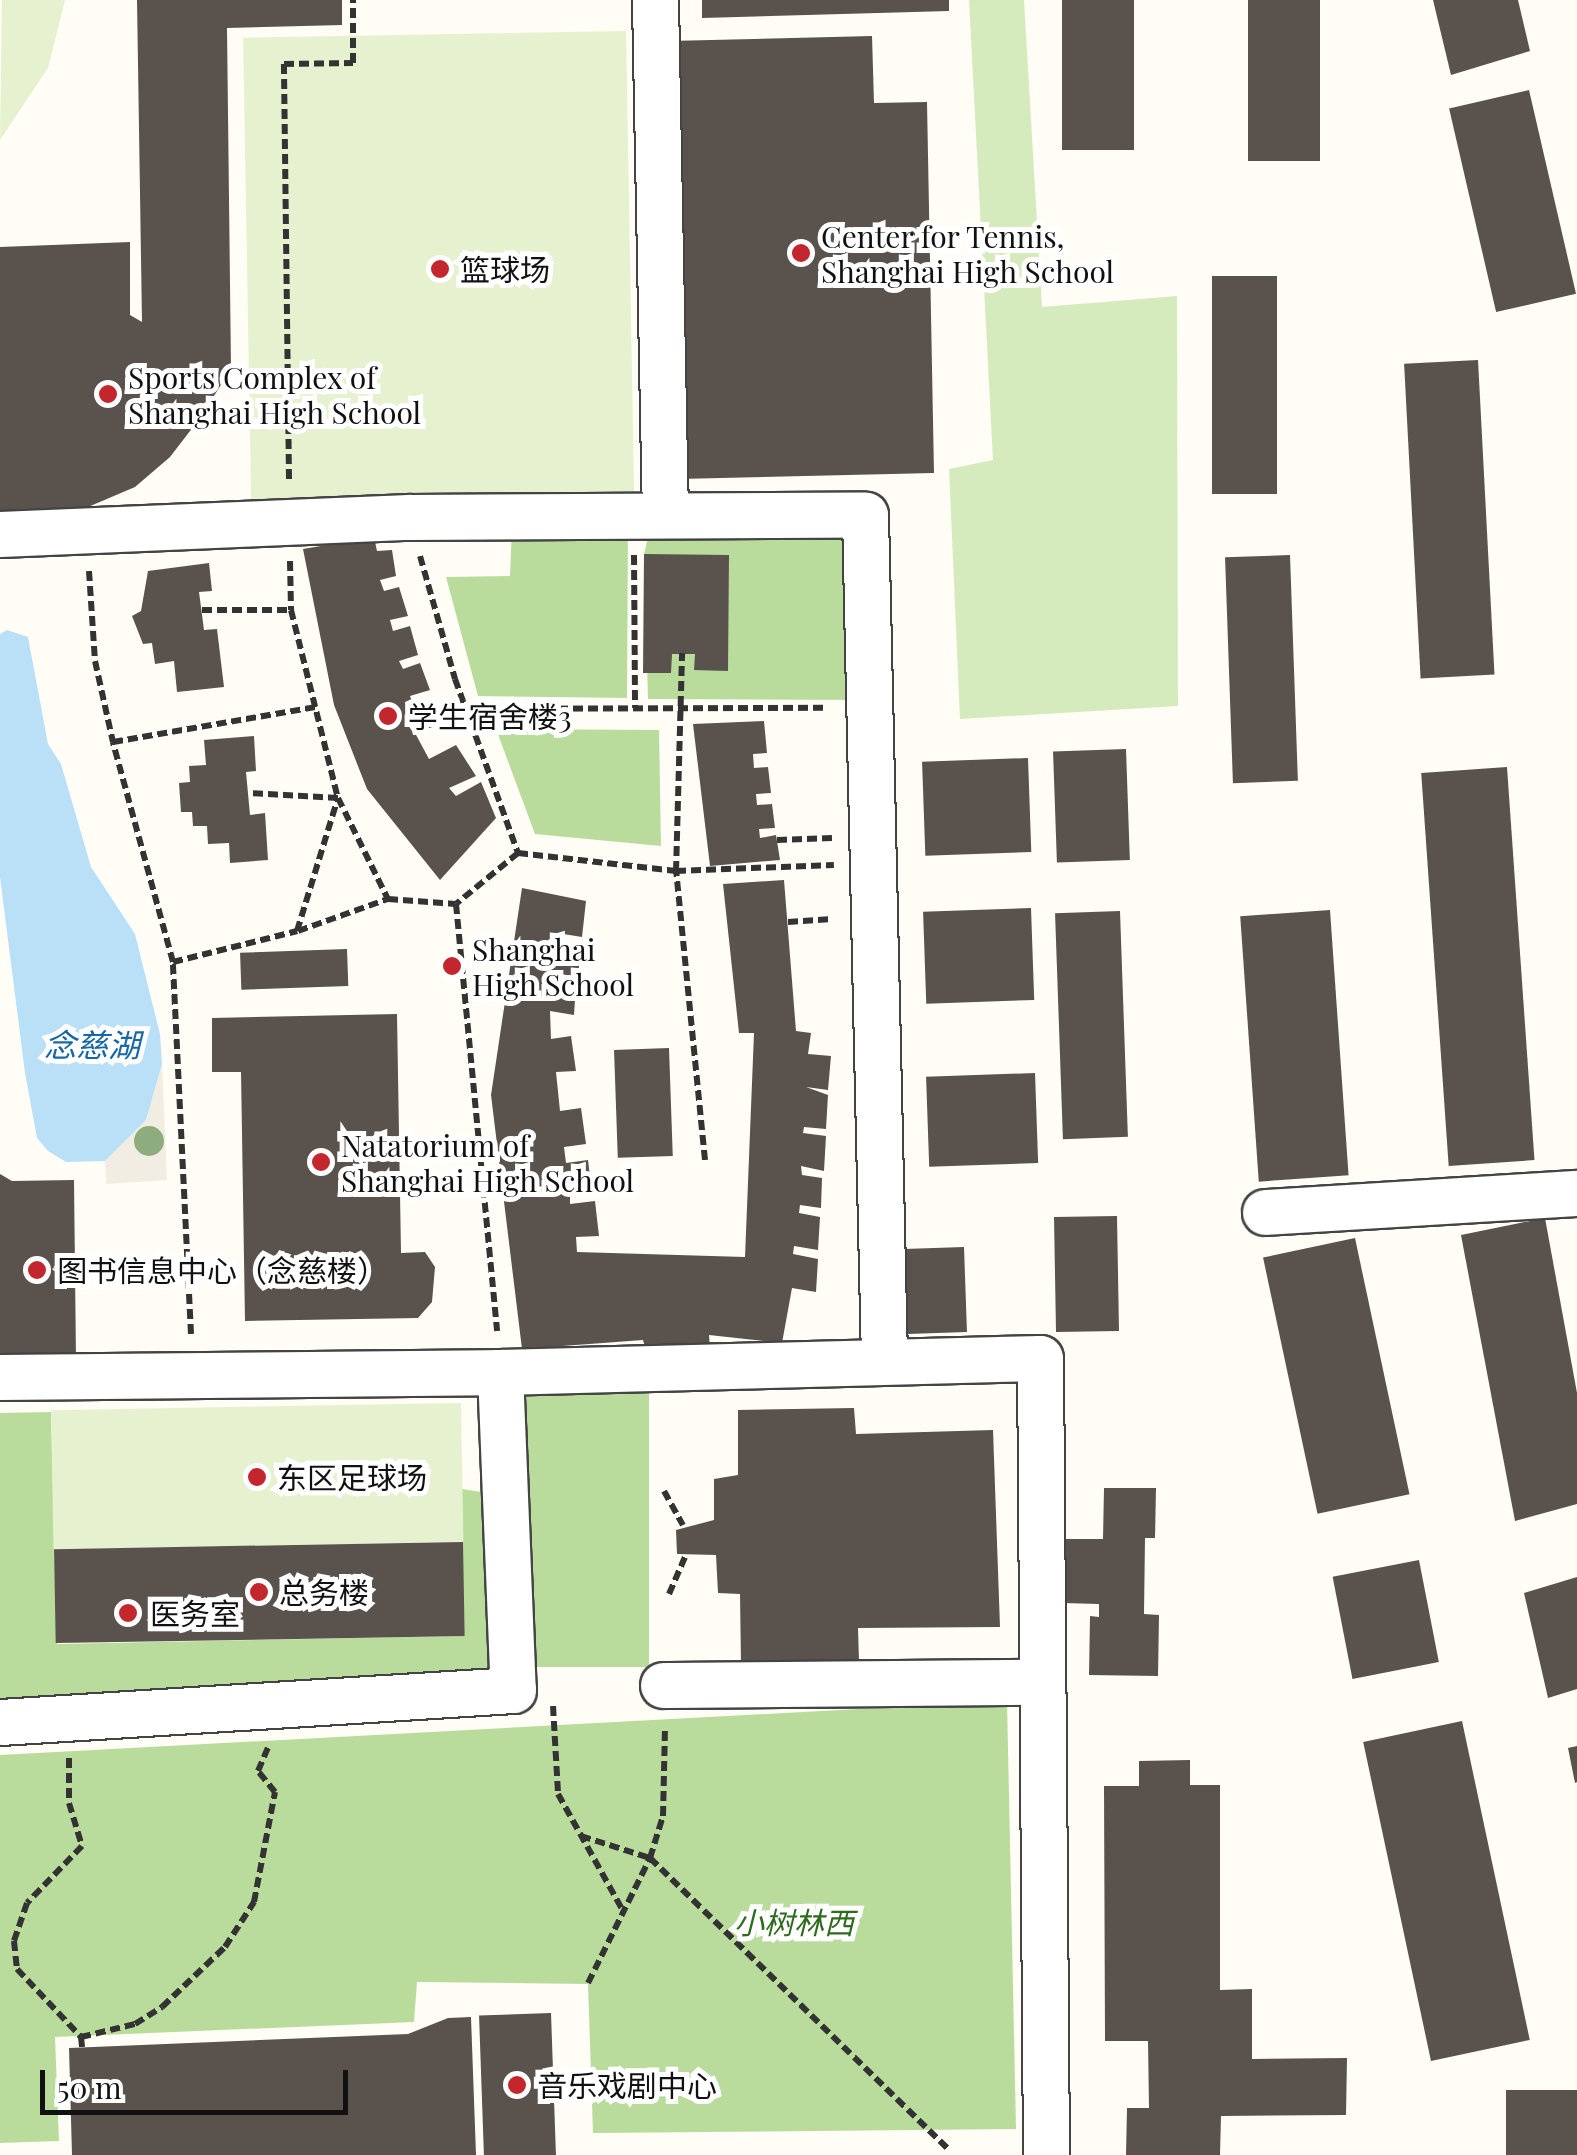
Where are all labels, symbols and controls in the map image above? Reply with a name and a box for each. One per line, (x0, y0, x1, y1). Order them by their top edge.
place label: Center for Tennis, Shanghai High School (821, 218, 1114, 288)
marker: Center for Tennis, Shanghai High School (790, 242, 812, 264)
place label: 篮球场 (460, 251, 550, 287)
marker: 篮球场 (429, 258, 451, 280)
place label: Sports Complex of Shanghai High School (128, 359, 421, 430)
marker: Sports Complex of Shanghai High School (97, 383, 119, 405)
place label: 学生宿舍楼3 (408, 698, 572, 734)
marker: 学生宿舍楼3 (377, 705, 399, 727)
place label: Shanghai High School (472, 931, 634, 1002)
marker: Shanghai High School (441, 955, 463, 977)
water label: 念慈湖 (44, 1025, 140, 1063)
place label: Natatorium of Shanghai High School (341, 1127, 634, 1198)
marker: Natatorium of Shanghai High School (310, 1151, 332, 1173)
place label: 图书信息中心（念慈楼） (57, 1252, 387, 1288)
marker: 图书信息中心（念慈楼） (26, 1259, 48, 1281)
place label: 东区足球场 (277, 1459, 427, 1495)
marker: 东区足球场 (246, 1466, 268, 1488)
place label: 总务楼 (279, 1574, 369, 1610)
marker: 总务楼 (248, 1581, 270, 1603)
place label: 医务室 (150, 1595, 240, 1631)
marker: 医务室 (115, 1600, 141, 1626)
park label: 小树林西 (734, 1904, 854, 1940)
scale bar (45, 2050, 352, 2112)
text: 50 m (57, 2067, 122, 2107)
place label: 音乐戏剧中心 (537, 2067, 717, 2103)
marker: 音乐戏剧中心 (506, 2074, 528, 2096)

